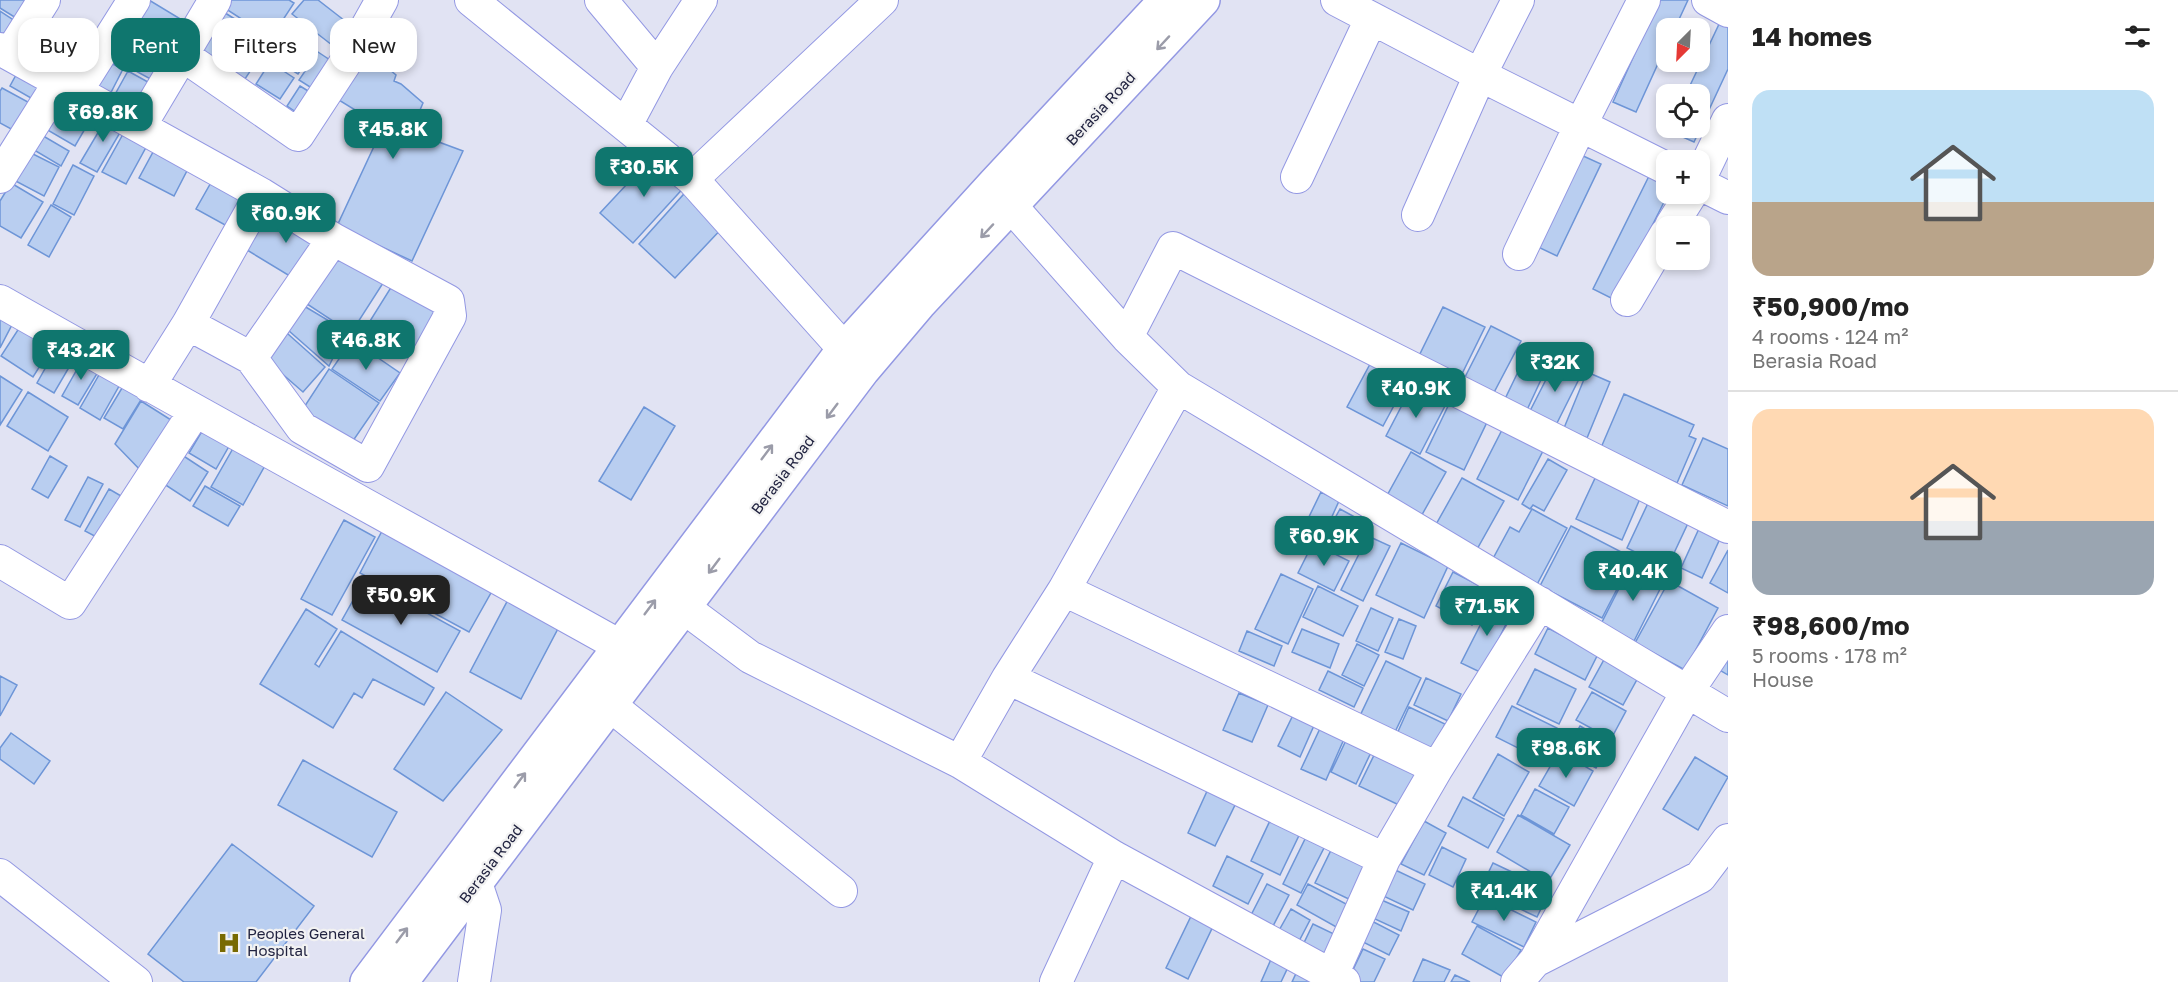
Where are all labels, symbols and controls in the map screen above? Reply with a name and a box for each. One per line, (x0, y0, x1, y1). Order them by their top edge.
chip: Buy (18, 18, 99, 72)
chip: Rent (111, 18, 200, 72)
chip: Filters (212, 18, 318, 72)
chip: New (330, 18, 417, 72)
north arrow (1656, 18, 1710, 72)
map controls (1656, 18, 1710, 270)
icon: filters (2121, 20, 2154, 53)
text: 14 homes (1752, 21, 1872, 52)
one-way arrow (1156, 35, 1170, 50)
street label: Berasia Road (1062, 68, 1139, 149)
button: locate (1656, 84, 1710, 138)
pin: ₹69.8K (54, 92, 152, 143)
text: ₹69.8K (68, 99, 138, 123)
pin: ₹45.8K (344, 109, 442, 160)
text: ₹45.8K (358, 116, 428, 140)
icon: home (1899, 129, 2007, 237)
pin: ₹30.5K (595, 147, 693, 198)
button: + (1656, 150, 1710, 204)
text: ₹30.5K (609, 154, 679, 178)
pin: ₹60.9K (237, 193, 335, 244)
text: ₹60.9K (251, 200, 321, 224)
button: − (1656, 216, 1710, 270)
one-way arrow (980, 224, 994, 239)
text: ₹50,900/mo (1752, 291, 1909, 322)
pin: ₹46.8K (317, 320, 415, 371)
text: 4 rooms · 124 m² (1752, 324, 1909, 348)
text: ₹46.8K (331, 327, 401, 351)
pin: ₹43.2K (32, 330, 130, 381)
text: ₹43.2K (46, 337, 116, 361)
pin: ₹32K (1519, 342, 1591, 393)
text: Berasia Road (1752, 348, 1877, 372)
text: ₹32K (1530, 349, 1580, 373)
pin: ₹40.9K (1367, 368, 1465, 419)
text: ₹40.9K (1381, 375, 1451, 399)
one-way arrow (826, 402, 838, 418)
street label: Berasia Road (747, 431, 818, 517)
one-way arrow (761, 444, 773, 460)
icon: home (1899, 448, 2007, 556)
pin: ₹60.9K (1275, 516, 1373, 567)
text: ₹60.9K (1289, 523, 1359, 547)
pin: ₹40.4K (1584, 551, 1682, 602)
one-way arrow (708, 558, 721, 574)
text: ₹40.4K (1598, 558, 1668, 582)
pin: ₹50.9K (352, 575, 450, 626)
text: ₹50.9K (366, 582, 436, 606)
pin: ₹71.5K (1438, 586, 1536, 637)
text: ₹71.5K (1454, 593, 1520, 617)
one-way arrow (644, 600, 656, 616)
text: ₹98,600/mo (1752, 610, 1909, 641)
text: 5 rooms · 178 m² (1752, 643, 1907, 667)
text: House (1752, 667, 1814, 691)
pin: ₹98.6K (1517, 728, 1615, 779)
text: ₹98.6K (1531, 735, 1601, 759)
one-way arrow (513, 772, 526, 788)
street label: Berasia Road (455, 820, 526, 906)
pin: ₹41.4K (1455, 871, 1553, 922)
text: ₹41.4K (1470, 878, 1538, 902)
place label: Peoples General Hospital (247, 924, 365, 959)
one-way arrow (396, 928, 408, 944)
hospital icon: Peoples General Hospital (216, 930, 242, 956)

